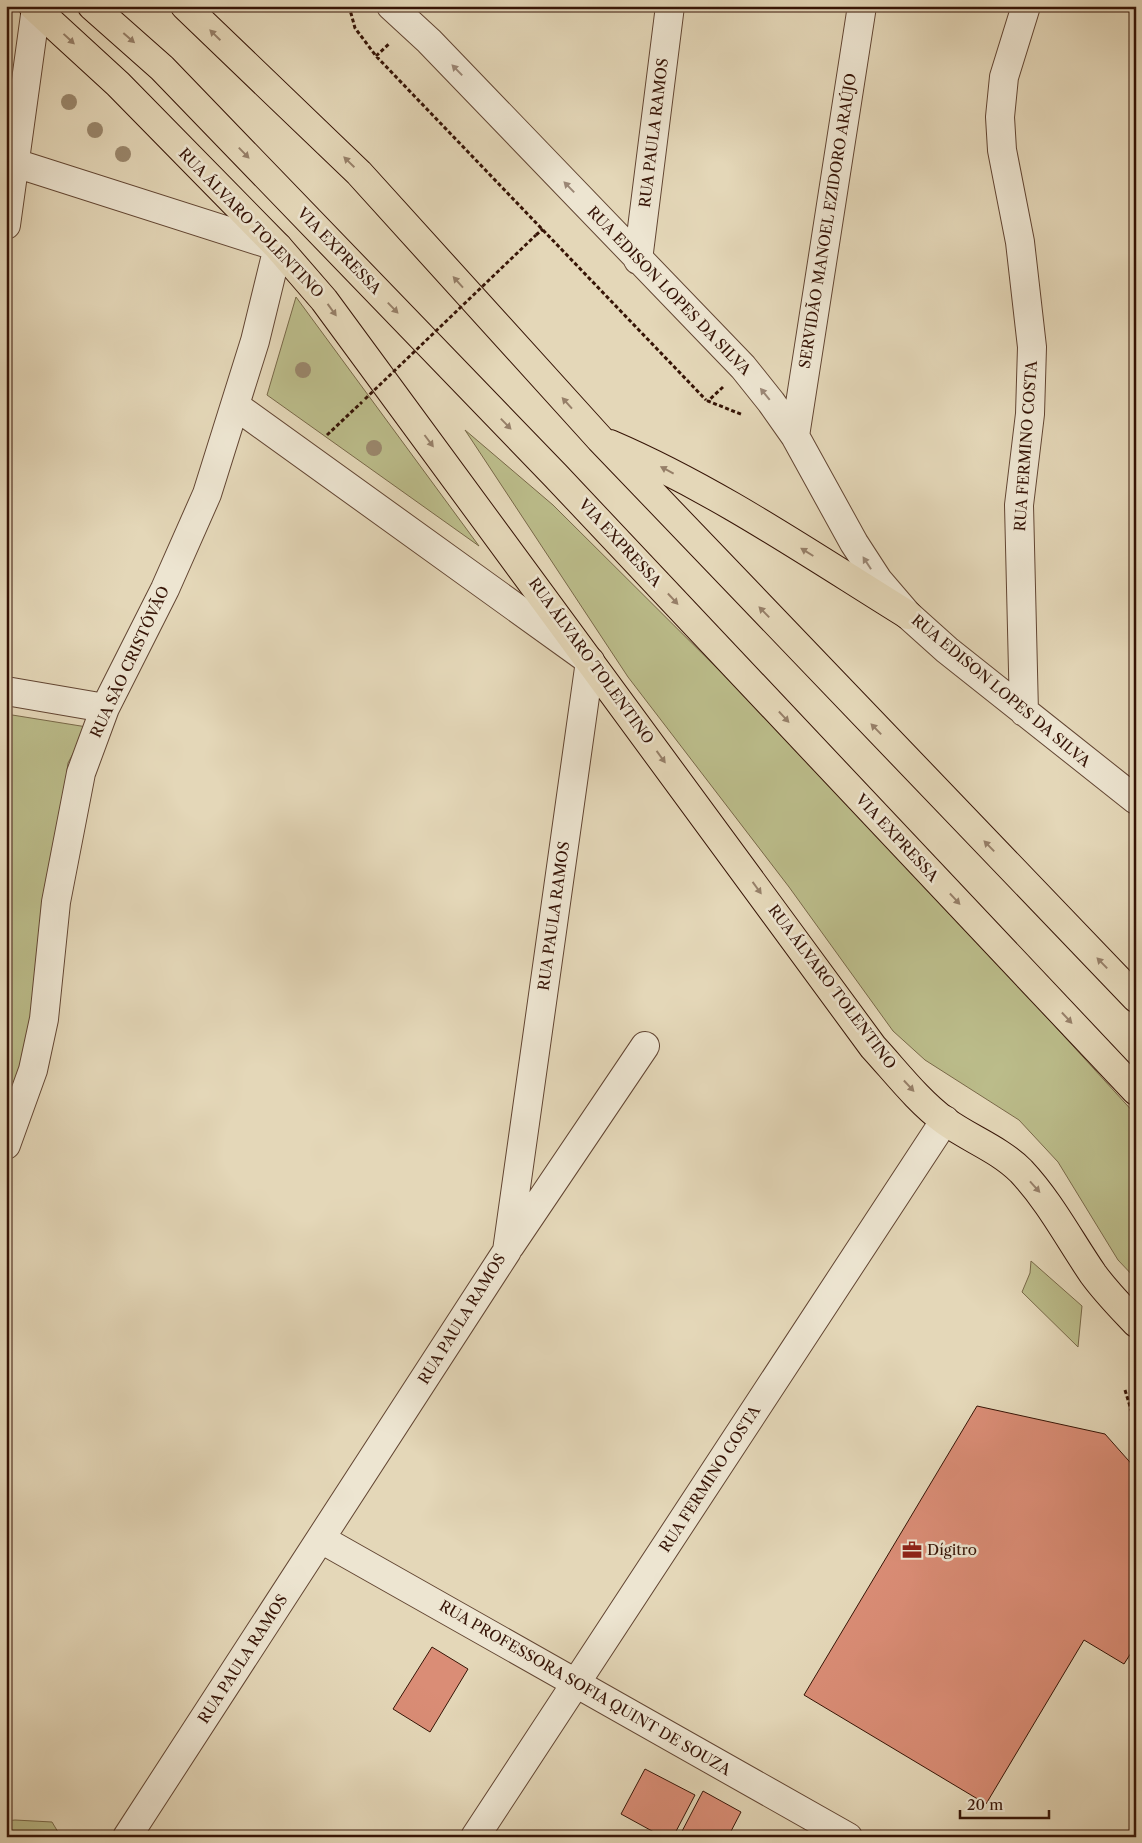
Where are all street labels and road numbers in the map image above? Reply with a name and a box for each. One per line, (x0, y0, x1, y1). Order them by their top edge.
street label: RUA PAULA RAMOS (635, 57, 672, 209)
street label: SERVIDÃO MANOEL EZIDORO ARAÚJO (795, 72, 860, 370)
street label: RUA ÁLVARO TOLENTINO (175, 144, 328, 302)
street label: RUA EDISON LOPES DA SILVA (583, 202, 756, 380)
street label: VIA EXPRESSA (293, 203, 386, 299)
street label: RUA FERMINO COSTA (1010, 359, 1041, 532)
street label: VIA EXPRESSA (574, 494, 666, 591)
street label: RUA ÁLVARO TOLENTINO (525, 574, 658, 748)
street label: RUA SÃO CRISTÓVÃO (86, 583, 173, 741)
street label: RUA EDISON LOPES DA SILVA (908, 610, 1095, 772)
street label: VIA EXPRESSA (851, 789, 943, 886)
street label: RUA PAULA RAMOS (534, 840, 573, 992)
street label: RUA ÁLVARO TOLENTINO (764, 901, 900, 1073)
street label: RUA PAULA RAMOS (414, 1250, 509, 1388)
street label: RUA FERMINO COSTA (655, 1401, 765, 1556)
street label: RUA PAULA RAMOS (194, 1590, 292, 1727)
street label: RUA PROFESSORA SOFIA QUINT DE SOUZA (436, 1596, 735, 1780)

